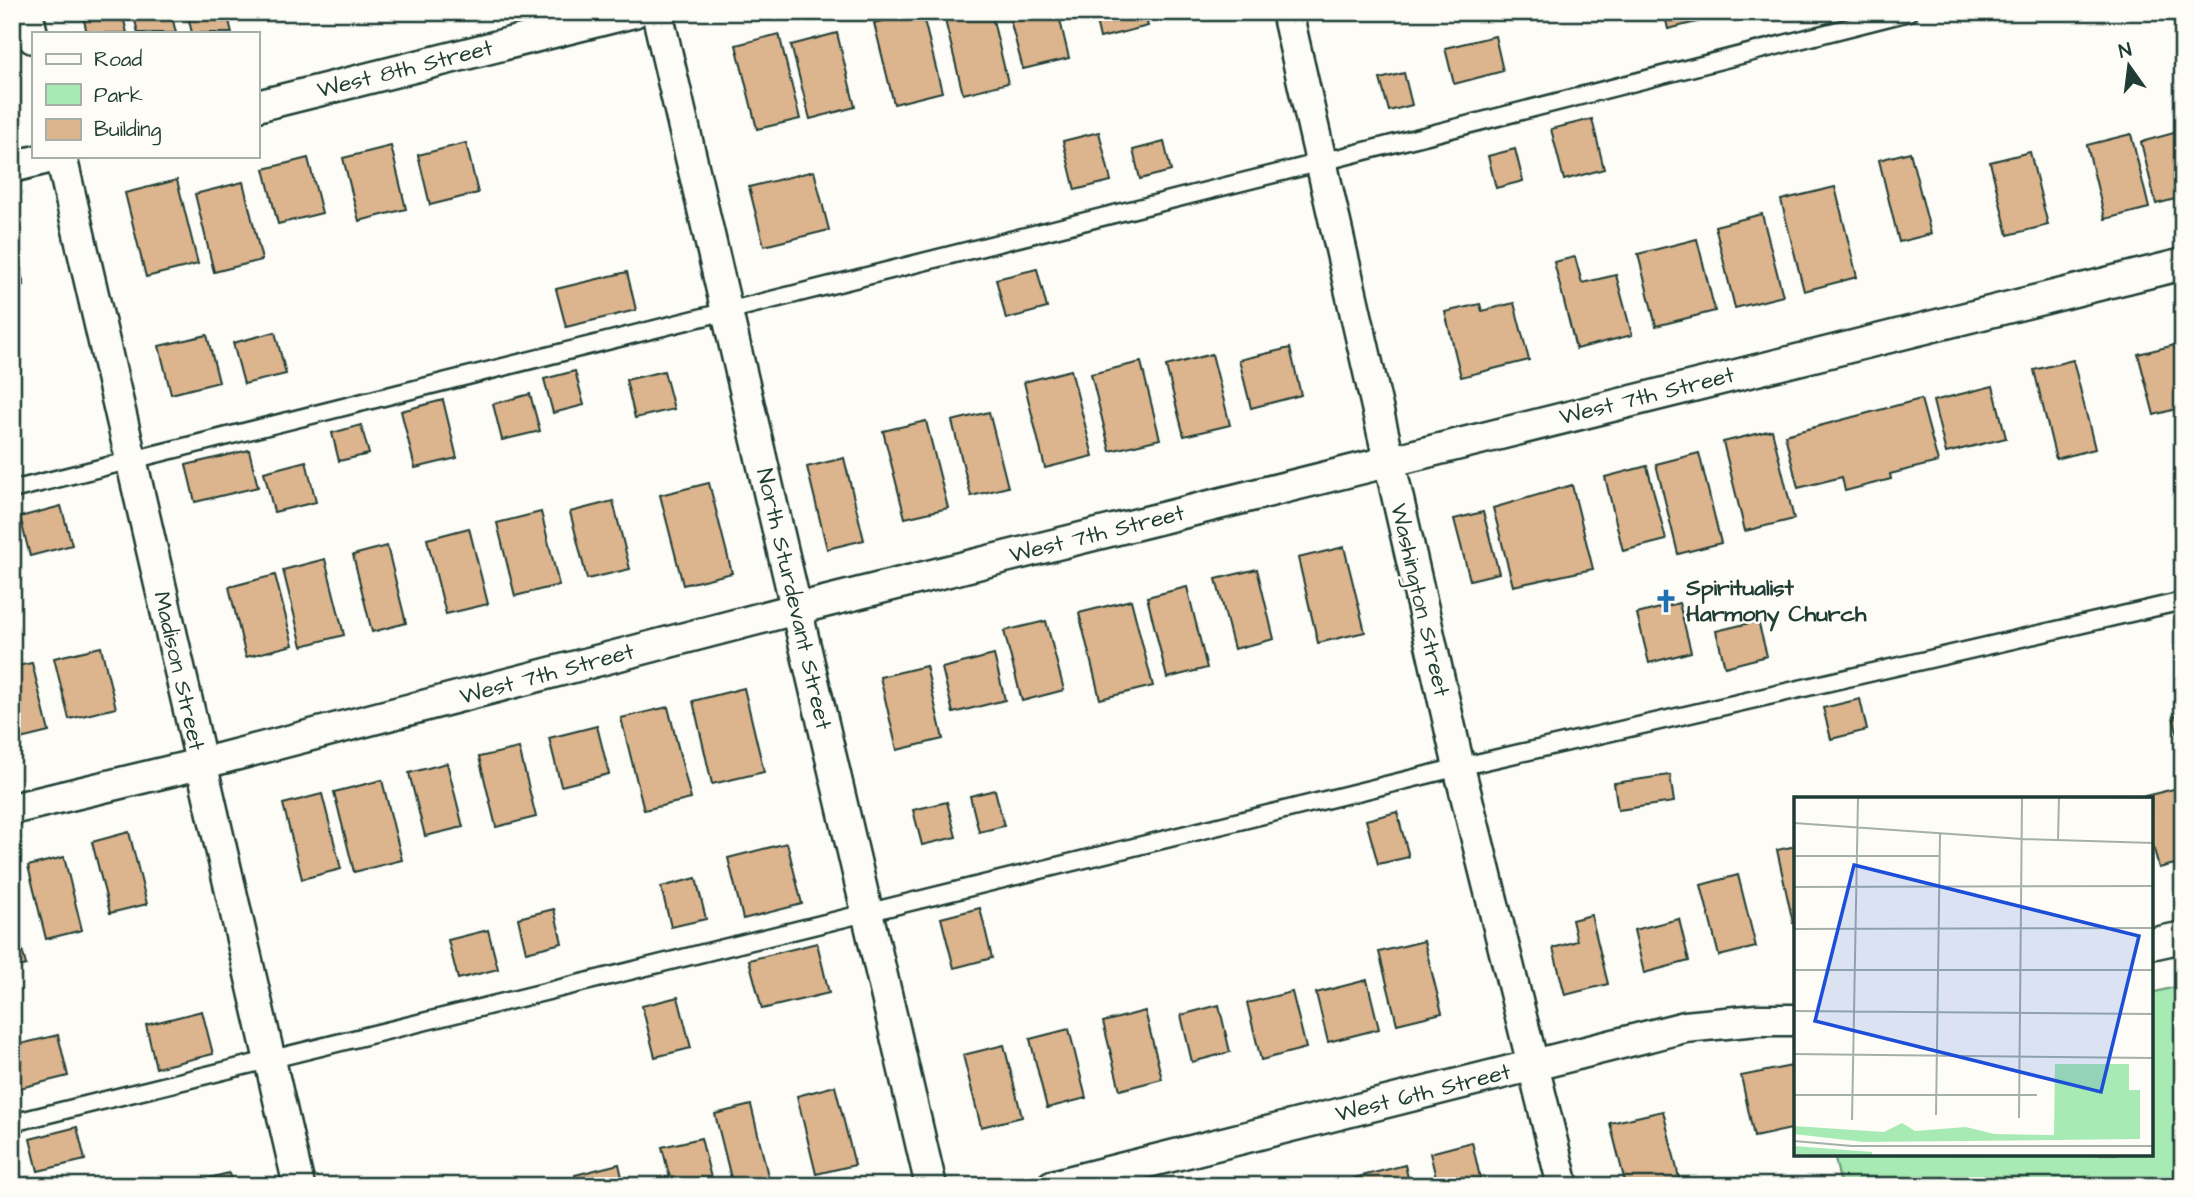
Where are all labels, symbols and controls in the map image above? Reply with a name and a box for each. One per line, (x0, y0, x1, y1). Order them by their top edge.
legend (32, 32, 259, 158)
street label: West 8th Street (314, 32, 497, 106)
north arrow (2094, 32, 2164, 102)
text: N (2116, 36, 2134, 66)
text: Road (94, 45, 142, 74)
text: Park (94, 81, 143, 110)
text: Building (94, 115, 162, 146)
street label: West 7th Street (1556, 359, 1738, 433)
street label: North Sturdevant Street (748, 465, 840, 733)
street label: West 7th Street (1006, 497, 1188, 571)
street label: Washington Street (1381, 500, 1458, 700)
place label: Spiritualist Harmony Church (1685, 572, 1867, 632)
church icon: Spiritualist Harmony Church (1652, 587, 1680, 615)
street label: Madison Street (145, 588, 213, 754)
street label: West 7th Street (456, 635, 638, 713)
inset map (1794, 797, 2153, 1156)
street label: West 6th Street (1332, 1056, 1515, 1130)

